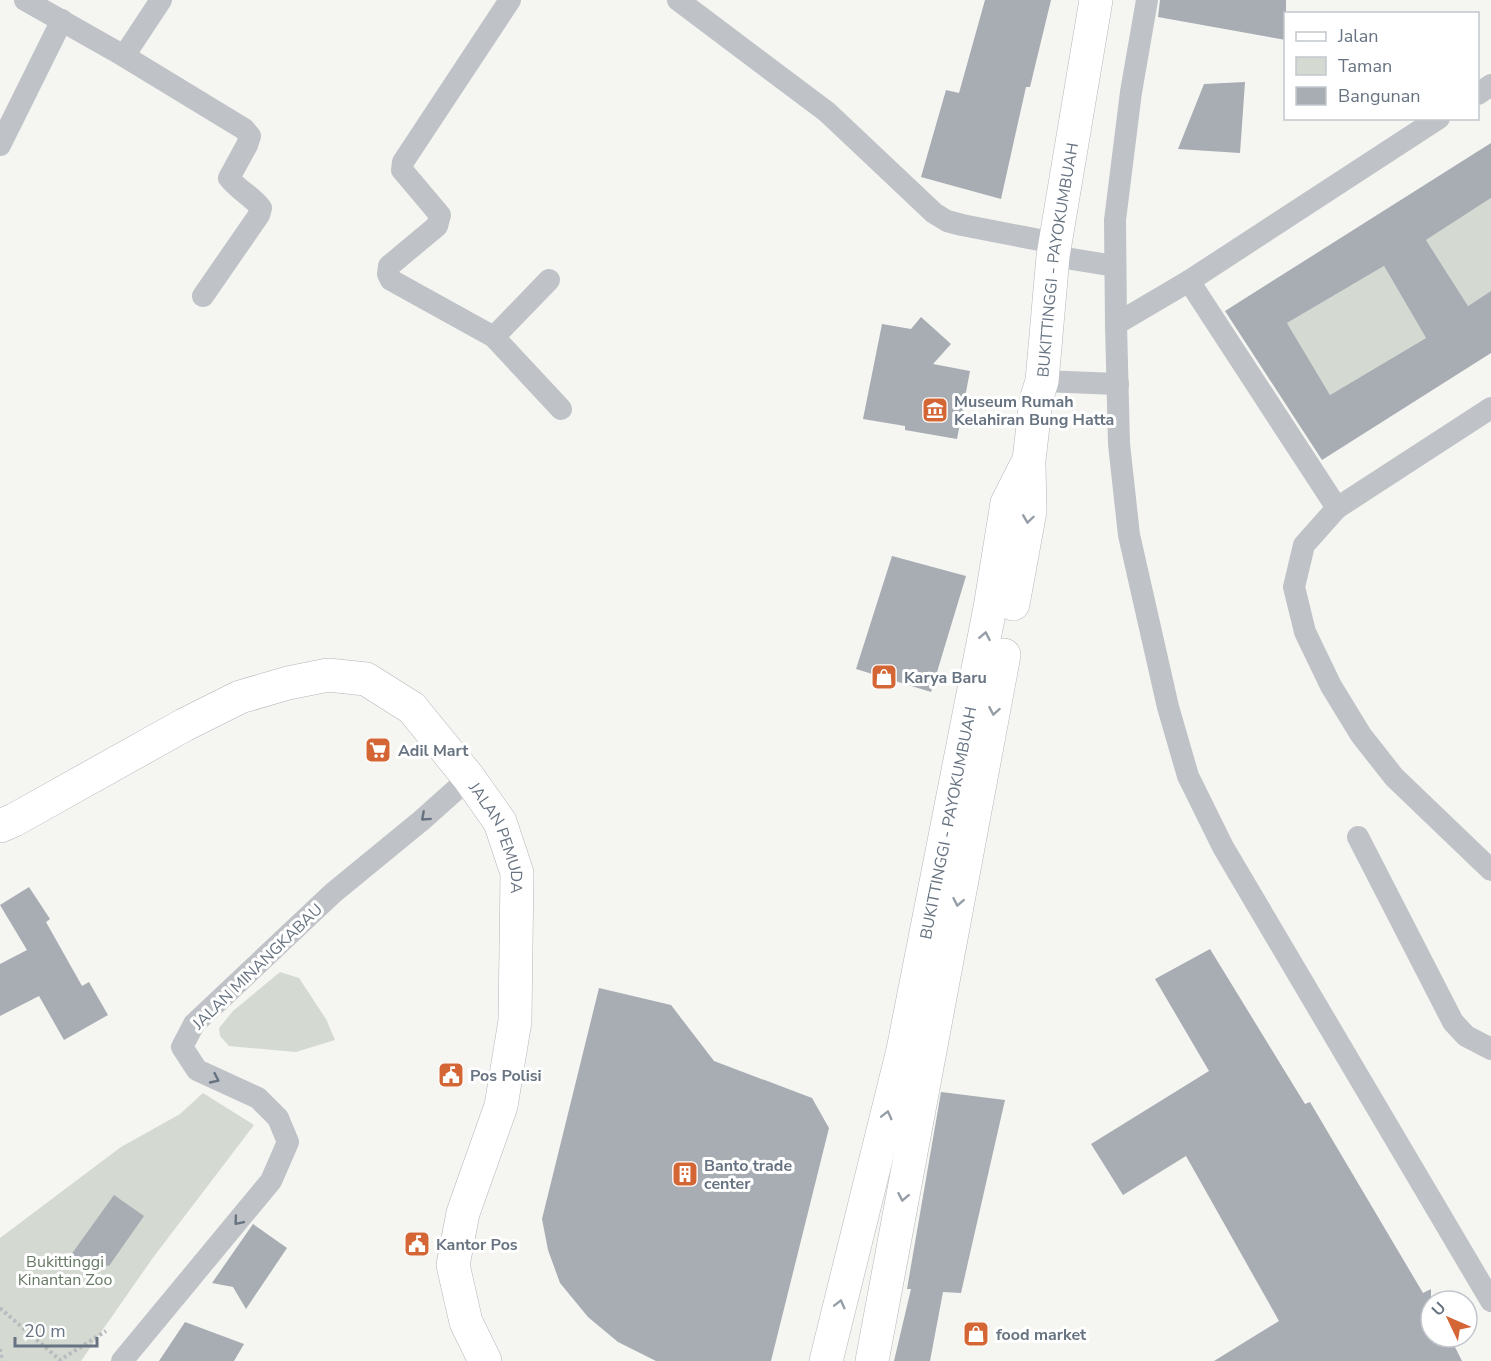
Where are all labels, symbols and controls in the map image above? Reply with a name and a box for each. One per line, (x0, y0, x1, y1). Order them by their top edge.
legend (1284, 12, 1479, 120)
text: Jalan (1337, 24, 1378, 48)
text: Taman (1338, 54, 1392, 78)
text: Bangunan (1338, 84, 1421, 108)
street label: BUKITTINGGI - PAYOKUMBUAH (1032, 141, 1084, 378)
place label: Museum Rumah Kelahiran Bung Hatta (954, 391, 1114, 431)
museum icon: Museum Rumah Kelahiran Bung Hatta (920, 395, 950, 425)
one-way arrow (1023, 514, 1035, 523)
one-way arrow (978, 631, 991, 641)
shop icon: Karya Baru (869, 662, 899, 692)
place label: Karya Baru (904, 667, 987, 689)
street label: BUKITTINGGI - PAYOKUMBUAH (915, 705, 982, 941)
one-way arrow (988, 705, 1001, 715)
supermarket icon: Adil Mart (363, 735, 393, 765)
place label: Adil Mart (398, 740, 469, 762)
street label: JALAN PEMUDA (463, 777, 527, 894)
one-way arrow (421, 810, 432, 821)
one-way arrow (952, 897, 965, 907)
street label: JALAN MINANGKABAU (187, 899, 327, 1035)
public building icon: Pos Polisi (436, 1060, 466, 1090)
place label: Pos Polisi (470, 1065, 542, 1087)
one-way arrow (209, 1071, 220, 1083)
one-way arrow (879, 1110, 892, 1120)
place label: Banto trade center (704, 1155, 792, 1195)
building icon: Banto trade center (670, 1159, 700, 1189)
one-way arrow (897, 1192, 910, 1202)
one-way arrow (234, 1214, 245, 1225)
public building icon: Kantor Pos (402, 1229, 432, 1259)
place label: Kantor Pos (436, 1234, 518, 1256)
park label: Bukittinggi Kinantan Zoo (18, 1251, 112, 1291)
north arrow (1419, 1289, 1479, 1349)
text: U (1427, 1297, 1451, 1321)
one-way arrow (833, 1300, 846, 1310)
scale bar (15, 1310, 98, 1348)
text: 20 m (24, 1319, 66, 1343)
shop icon: food market (961, 1319, 991, 1349)
place label: food market (996, 1324, 1087, 1346)

